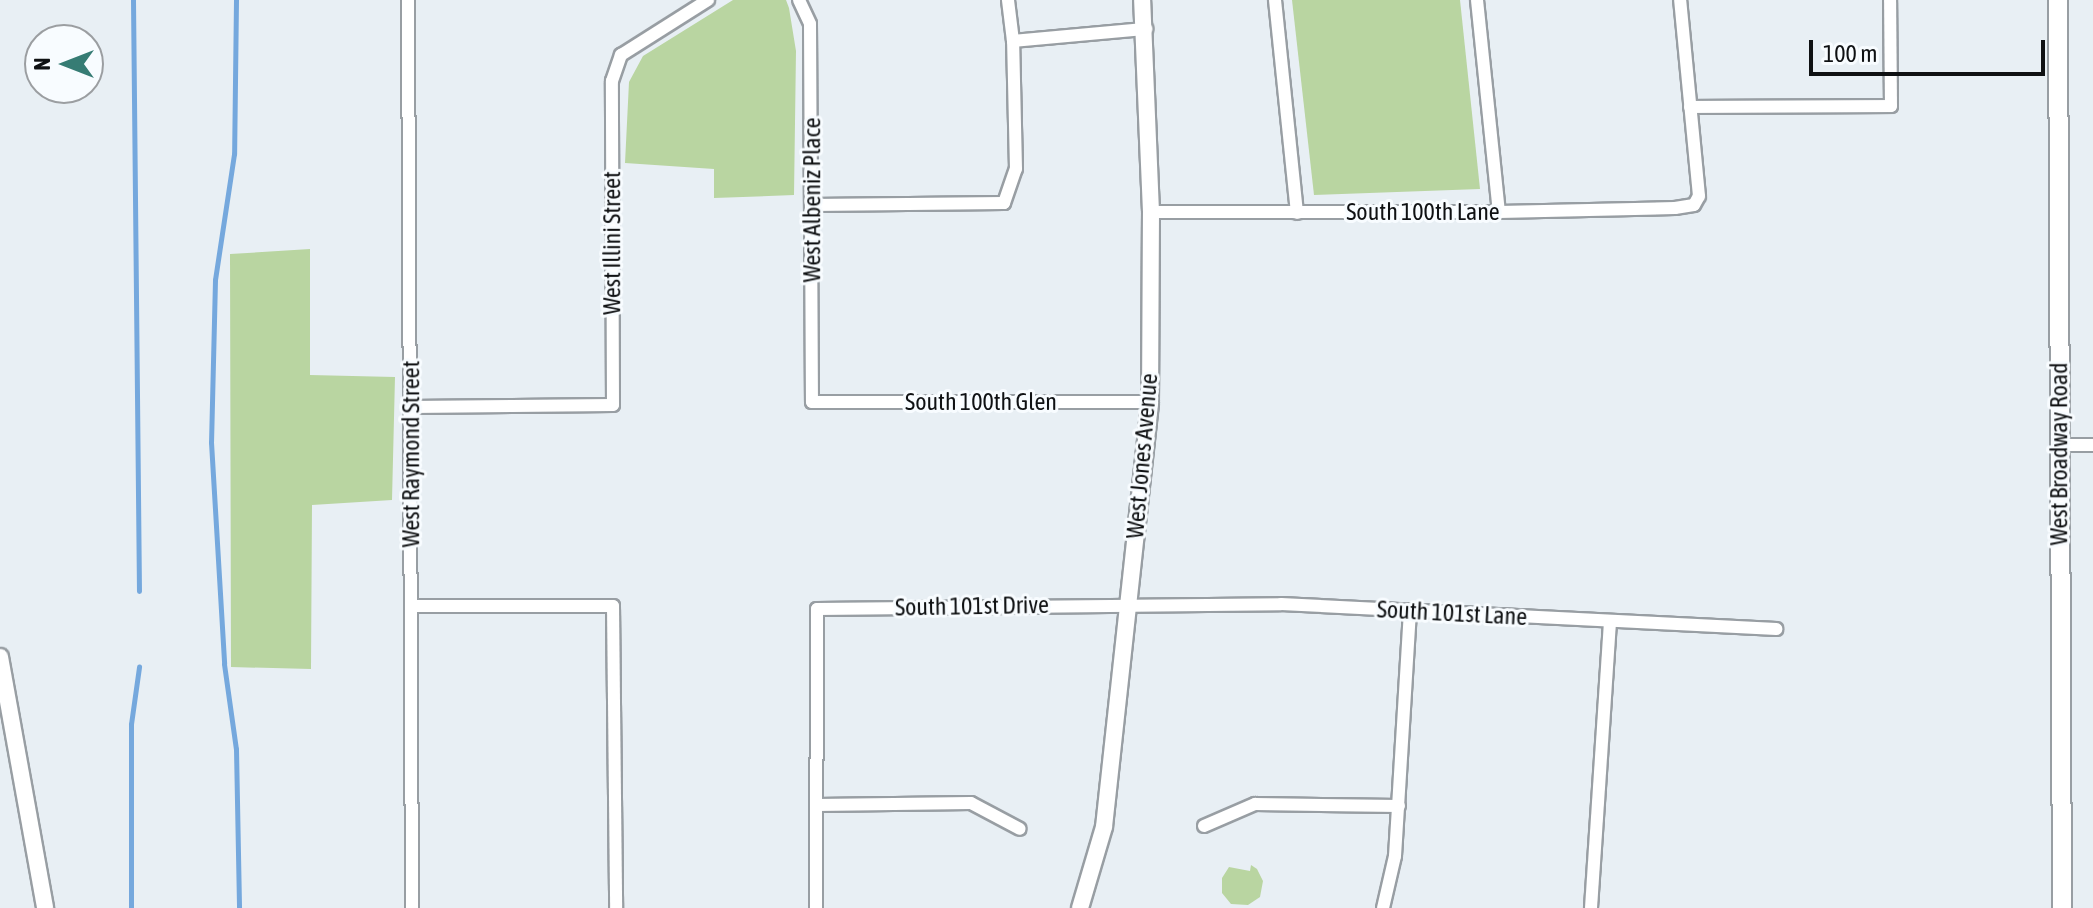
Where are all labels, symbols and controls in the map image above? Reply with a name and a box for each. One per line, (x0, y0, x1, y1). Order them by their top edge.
north arrow (24, 24, 104, 104)
scale bar (1813, 24, 2049, 74)
text: 100 m (1823, 40, 1877, 67)
text: N (29, 58, 55, 71)
street label: West Albeniz Place (798, 118, 826, 282)
street label: West Illini Street (598, 171, 626, 315)
street label: South 100th Lane (1346, 198, 1500, 226)
street label: West Raymond Street (397, 361, 425, 547)
street label: West Broadway Road (2045, 363, 2073, 545)
street label: West Jones Avenue (1120, 372, 1164, 540)
street label: South 100th Glen (905, 388, 1057, 416)
street label: South 101st Drive (895, 590, 1049, 622)
street label: South 101st Lane (1376, 595, 1528, 631)

